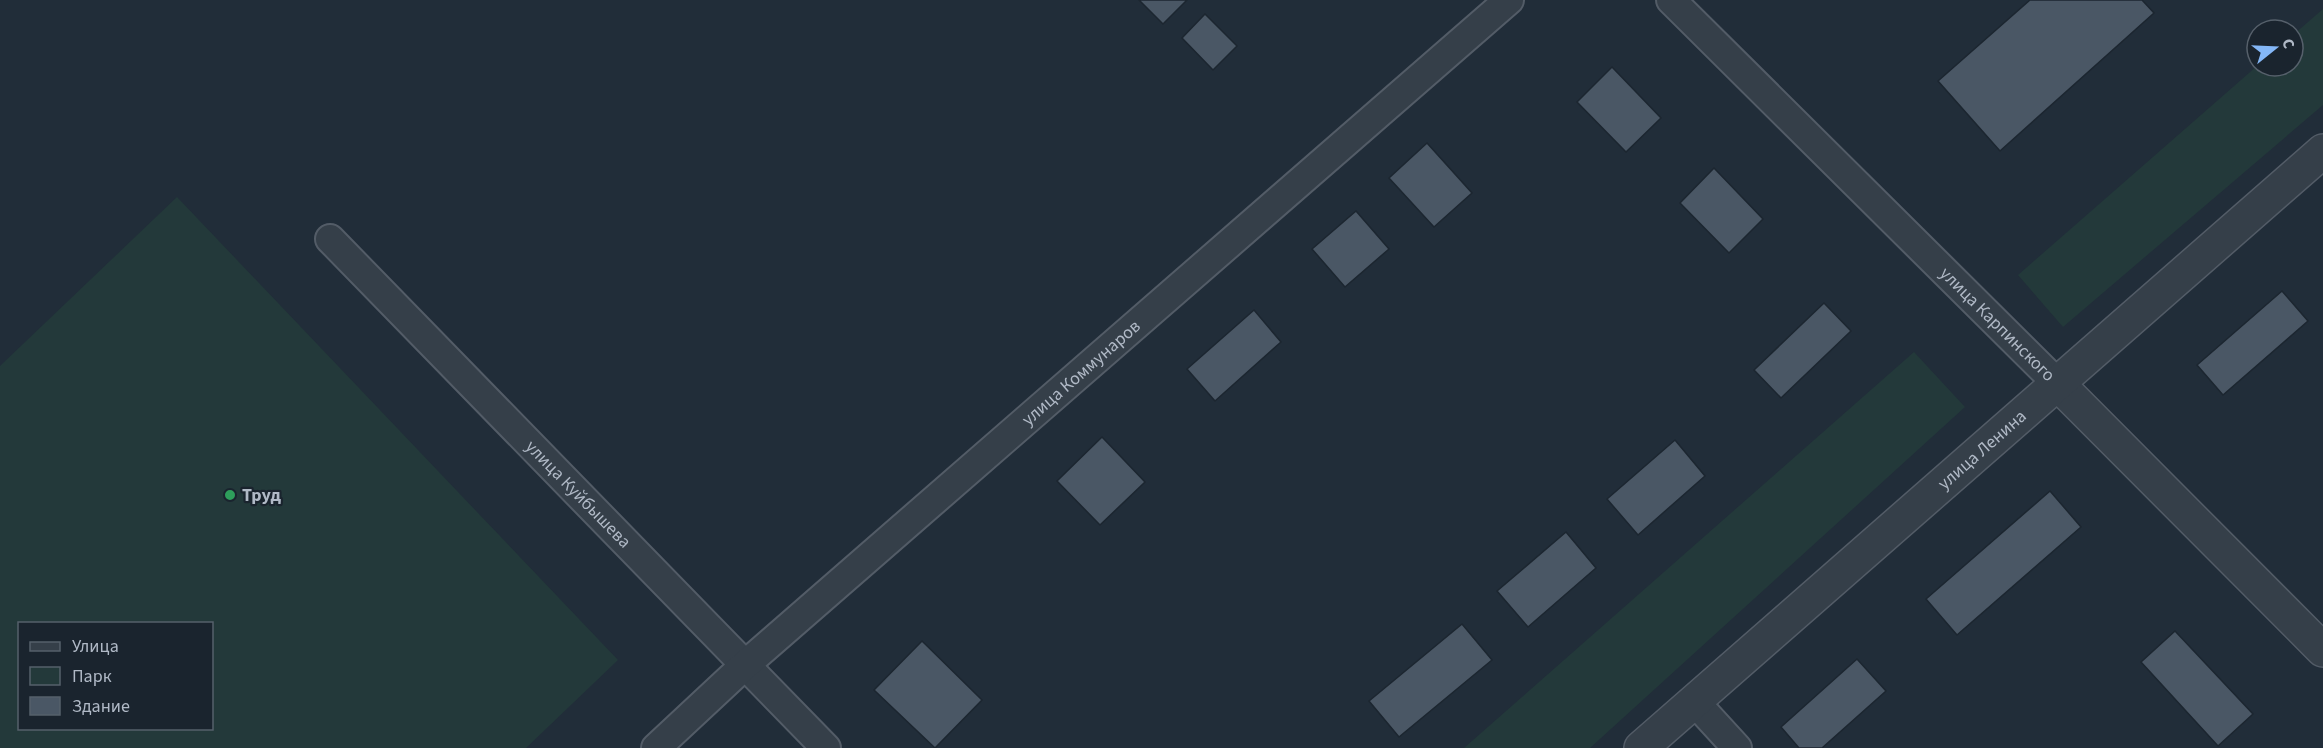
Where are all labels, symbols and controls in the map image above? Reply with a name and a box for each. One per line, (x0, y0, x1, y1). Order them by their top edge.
north arrow (2245, 18, 2305, 78)
text: С (2276, 36, 2300, 52)
street label: улица Карпинского (1934, 261, 2061, 387)
street label: улица Коммунаров (1016, 314, 1146, 432)
street label: улица Ленина (1932, 404, 2032, 496)
street label: улица Куйбышева (520, 435, 637, 554)
place label: Труд (242, 483, 282, 508)
marker: Труд (223, 488, 237, 502)
legend (18, 622, 213, 730)
text: Улица (72, 634, 119, 659)
text: Парк (72, 664, 112, 689)
text: Здание (72, 694, 130, 719)

